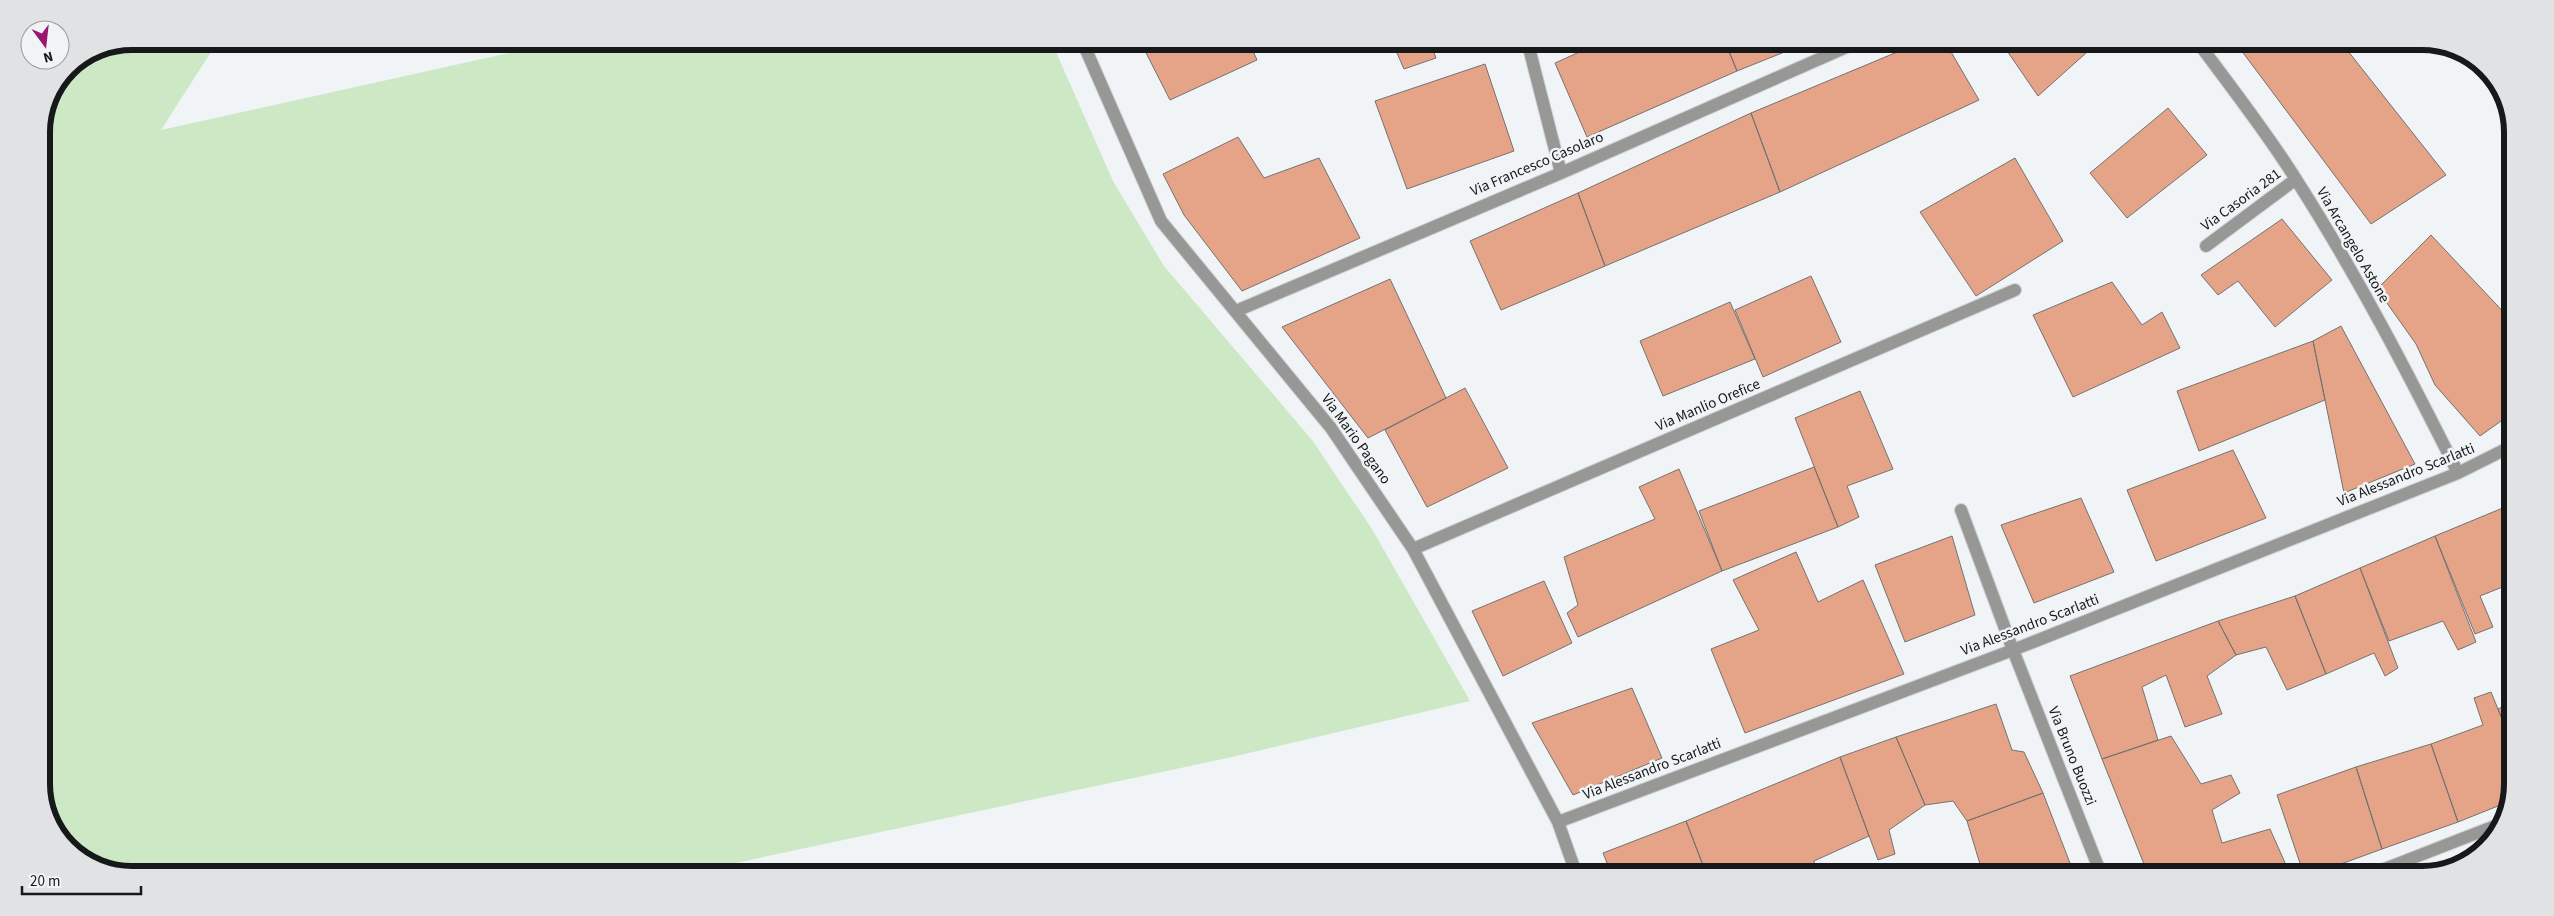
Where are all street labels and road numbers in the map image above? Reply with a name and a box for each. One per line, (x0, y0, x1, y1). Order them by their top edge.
street label: Via Francesco Casolaro (1467, 126, 1607, 202)
street label: Via Casoria 281 (2197, 164, 2285, 236)
street label: Via Arcangelo Astone (2311, 183, 2395, 307)
street label: Via Manlio Orefice (1652, 374, 1764, 436)
street label: Via Mario Pagano (1316, 390, 1396, 488)
street label: Via Alessandro Scarlatti (2334, 438, 2478, 512)
street label: Via Alessandro Scarlatti (1958, 589, 2102, 661)
street label: Via Bruno Buozzi (2043, 703, 2101, 809)
street label: Via Alessandro Scarlatti (1580, 733, 1724, 805)

